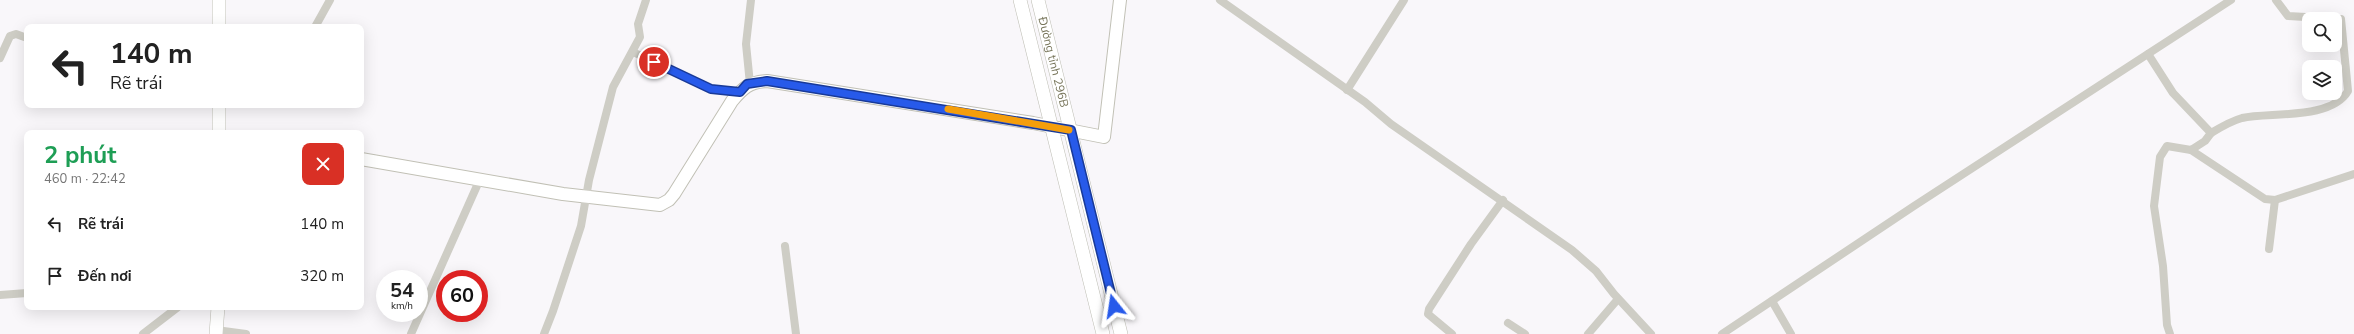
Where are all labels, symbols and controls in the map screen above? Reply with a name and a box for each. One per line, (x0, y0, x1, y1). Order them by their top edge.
map controls (2302, 12, 2342, 100)
button: search (2302, 12, 2342, 52)
street label: Đường tỉnh 296B (1034, 14, 1072, 109)
text: 140 m (110, 35, 193, 73)
icon: left (44, 40, 96, 92)
pin (637, 45, 671, 79)
icon: arrive (643, 51, 665, 73)
button: layers (2302, 60, 2342, 100)
text: Rẽ trái (110, 71, 162, 95)
text: 2 phút (44, 139, 116, 171)
button: close (302, 143, 344, 185)
text: 460 m · 22:42 (44, 170, 126, 188)
icon: left (44, 213, 66, 235)
text: Rẽ trái (78, 214, 124, 234)
text: 140 m (300, 214, 344, 234)
icon: arrive (44, 265, 66, 287)
text: Đến nơi (78, 266, 132, 286)
text: 320 m (300, 266, 344, 286)
speed limit sign: 60 (436, 270, 488, 322)
text: 54 (390, 277, 414, 304)
position arrow (1093, 285, 1135, 327)
text: km/h (391, 299, 413, 313)

